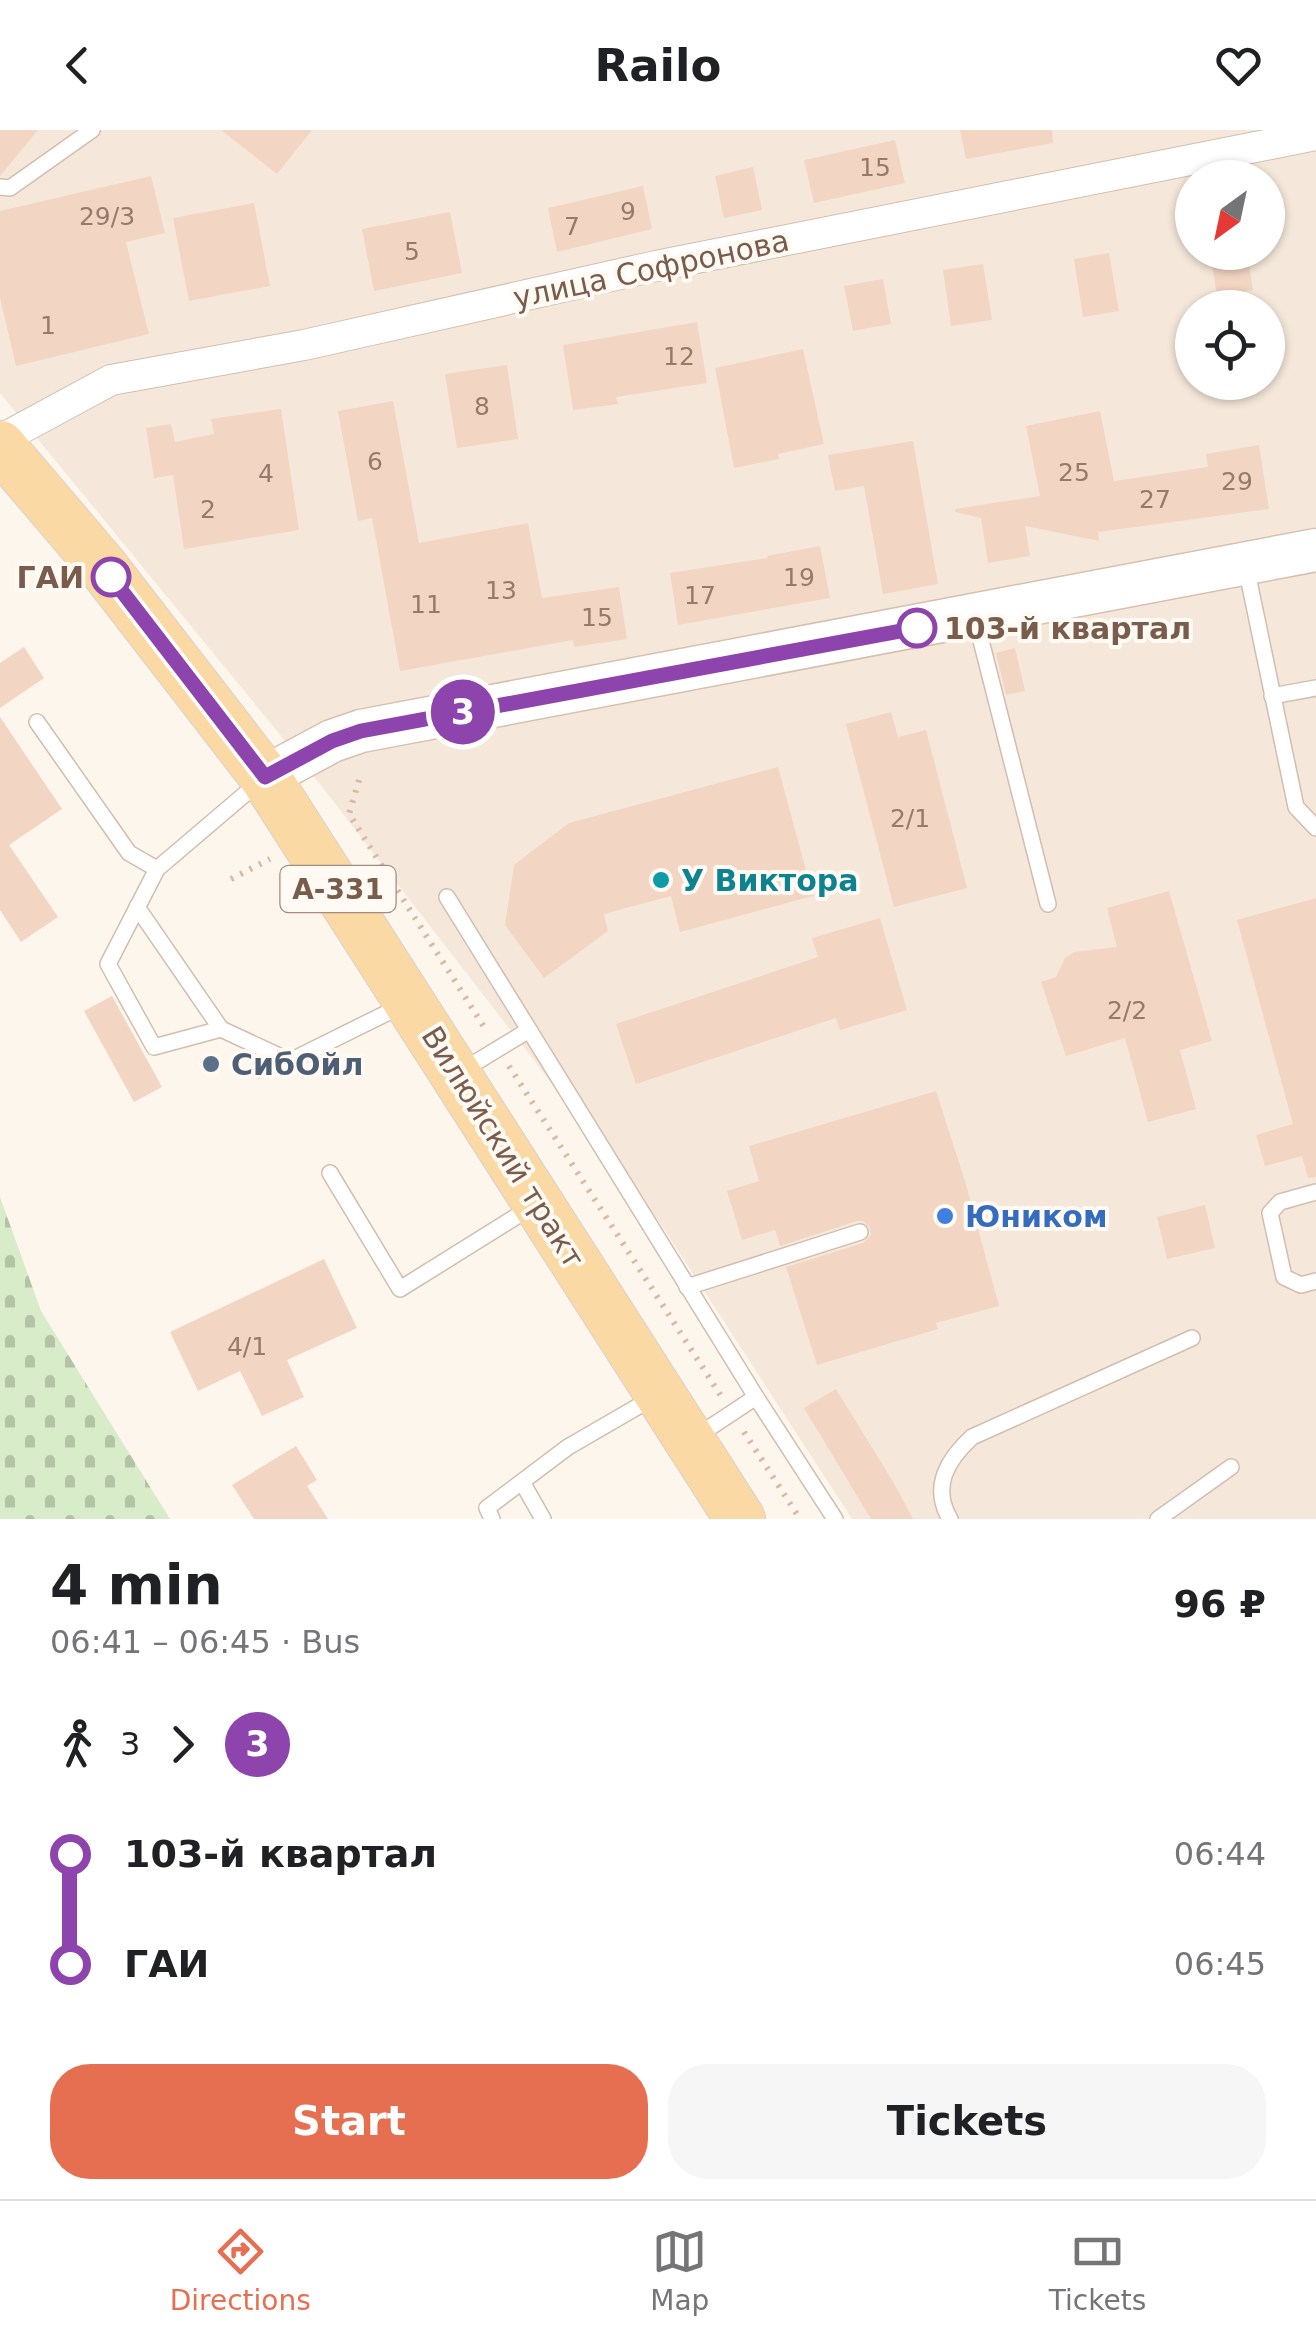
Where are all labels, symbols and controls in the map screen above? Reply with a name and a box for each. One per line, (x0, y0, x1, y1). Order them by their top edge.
icon: back (50, 38, 105, 93)
icon: heart (1211, 38, 1266, 93)
text: Railo (595, 39, 721, 92)
house number: 15 (859, 153, 891, 182)
north arrow (1175, 160, 1285, 270)
map controls (1175, 160, 1285, 400)
house number: 9 (620, 197, 636, 226)
house number: 29/3 (79, 202, 135, 231)
house number: 7 (564, 212, 580, 241)
street label: улица Софронова (510, 223, 792, 315)
house number: 5 (404, 237, 420, 266)
button: locate (1175, 290, 1285, 400)
house number: 1 (40, 311, 56, 340)
house number: 12 (663, 342, 695, 371)
house number: 8 (474, 392, 490, 421)
house number: 6 (367, 447, 383, 476)
house number: 25 (1058, 458, 1090, 487)
house number: 4 (258, 459, 274, 488)
house number: 29 (1221, 467, 1253, 496)
house number: 27 (1139, 485, 1171, 514)
house number: 2 (200, 495, 216, 524)
marker: ГАИ (92, 558, 130, 596)
place label: ГАИ (17, 560, 84, 595)
house number: 19 (783, 563, 815, 592)
house number: 13 (485, 576, 517, 605)
house number: 17 (684, 581, 716, 610)
house number: 11 (410, 590, 442, 619)
house number: 15 (581, 603, 613, 632)
marker: 103-й квартал (898, 609, 936, 647)
place label: 103-й квартал (944, 611, 1191, 646)
line badge: 3 (430, 680, 496, 744)
text: 3 (451, 692, 475, 732)
house number: 2/1 (890, 804, 930, 833)
place label: У Виктора (681, 863, 859, 898)
road number: А-331 (280, 866, 396, 912)
marker: У Виктора (650, 869, 672, 891)
house number: 2/2 (1107, 996, 1147, 1025)
street label: Вилюйский тракт (415, 1020, 591, 1274)
place label: СибОйл (231, 1047, 363, 1082)
marker: СибОйл (200, 1053, 222, 1075)
place label: Юником (965, 1199, 1107, 1234)
marker: Юником (934, 1205, 956, 1227)
house number: 4/1 (227, 1332, 267, 1361)
text: 4 min (50, 1553, 223, 1617)
text: 96 ₽ (1173, 1582, 1266, 1626)
text: 06:41 – 06:45 · Bus (50, 1623, 360, 1661)
icon: walk (50, 1717, 105, 1772)
icon: forward (155, 1717, 210, 1772)
text: 3 (245, 1724, 270, 1764)
text: 3 (120, 1725, 140, 1763)
text: 103-й квартал (124, 1832, 437, 1876)
text: 06:44 (1174, 1835, 1266, 1873)
text: ГАИ (124, 1942, 209, 1986)
text: 06:45 (1174, 1945, 1266, 1983)
button: Start (50, 2064, 648, 2179)
button: Tickets (668, 2064, 1266, 2179)
tab: Directions (170, 2224, 311, 2317)
tab: Map (650, 2224, 709, 2317)
tab: Tickets (1049, 2224, 1146, 2317)

